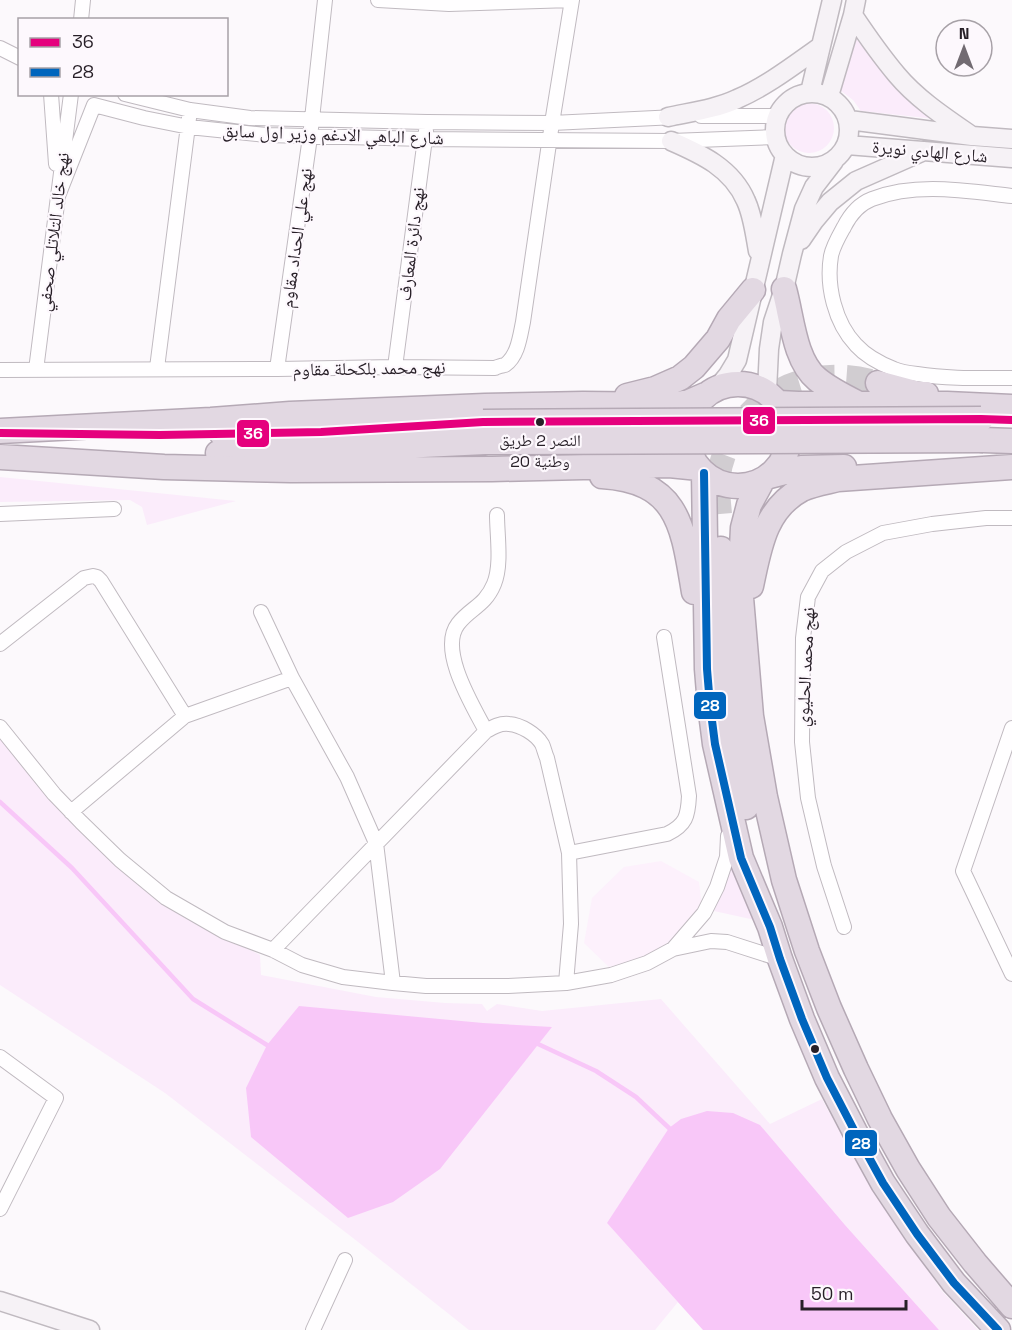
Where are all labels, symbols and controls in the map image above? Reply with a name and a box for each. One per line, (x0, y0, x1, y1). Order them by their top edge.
legend (18, 18, 228, 96)
north arrow (934, 18, 994, 78)
text: N (959, 23, 969, 44)
text: 36 (72, 30, 94, 53)
text: 28 (72, 60, 94, 83)
street label: شارع الباهي الادغم وزير اول سابق (222, 119, 444, 153)
street label: شارع الهادي نويرة (871, 135, 989, 171)
street label: نهج خالد التلاتلي صحفي (32, 151, 78, 313)
street label: نهج علي الحداد مقاوم (275, 167, 321, 310)
street label: نهج دائرة المعارف (393, 186, 430, 302)
street label: نهج محمد بلكحلة مقاوم (292, 355, 446, 382)
line badge: 36 (742, 406, 776, 435)
text: 36 (749, 410, 769, 431)
marker: النصر 2 طريق وطنية 20 (534, 416, 546, 428)
line badge: 36 (236, 419, 270, 448)
text: 36 (243, 423, 263, 444)
place label: النصر 2 طريق وطنية 20 (499, 430, 581, 472)
street label: نهج محمد الحليوي (790, 607, 823, 728)
line badge: 28 (693, 691, 727, 720)
text: 28 (700, 695, 720, 716)
unlabelled marker (809, 1043, 821, 1055)
line badge: 28 (844, 1129, 878, 1157)
text: 28 (851, 1133, 871, 1154)
scale bar (802, 1273, 906, 1311)
text: 50 m (811, 1282, 853, 1305)

